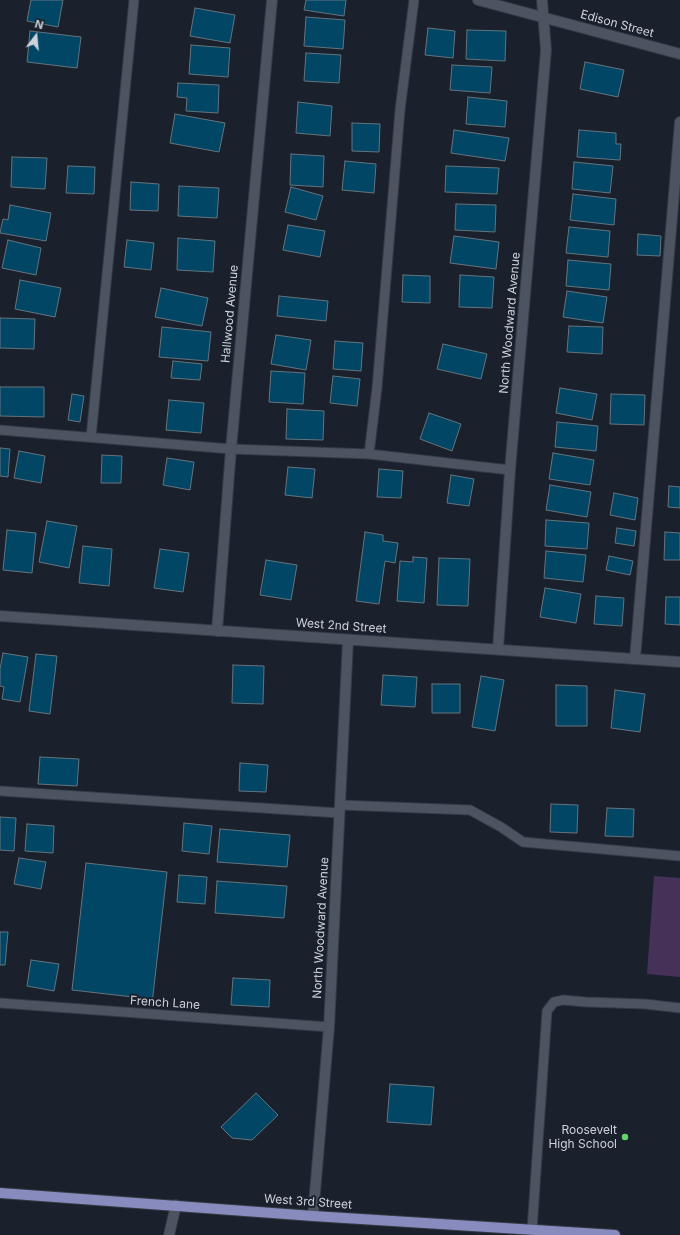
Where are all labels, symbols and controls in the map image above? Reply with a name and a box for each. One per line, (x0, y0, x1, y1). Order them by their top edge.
street label: Edison Street (579, 7, 655, 41)
north arrow (16, 16, 56, 56)
text: N (33, 17, 45, 32)
street label: North Woodward Avenue (497, 252, 523, 394)
street label: Hallwood Avenue (219, 264, 241, 364)
street label: West 2nd Street (295, 616, 387, 636)
street label: North Woodward Avenue (310, 857, 332, 999)
street label: French Lane (130, 993, 200, 1013)
place label: Roosevelt High School (548, 1123, 617, 1151)
marker: Roosevelt High School (620, 1132, 630, 1142)
street label: West 3rd Street (264, 1192, 352, 1212)

